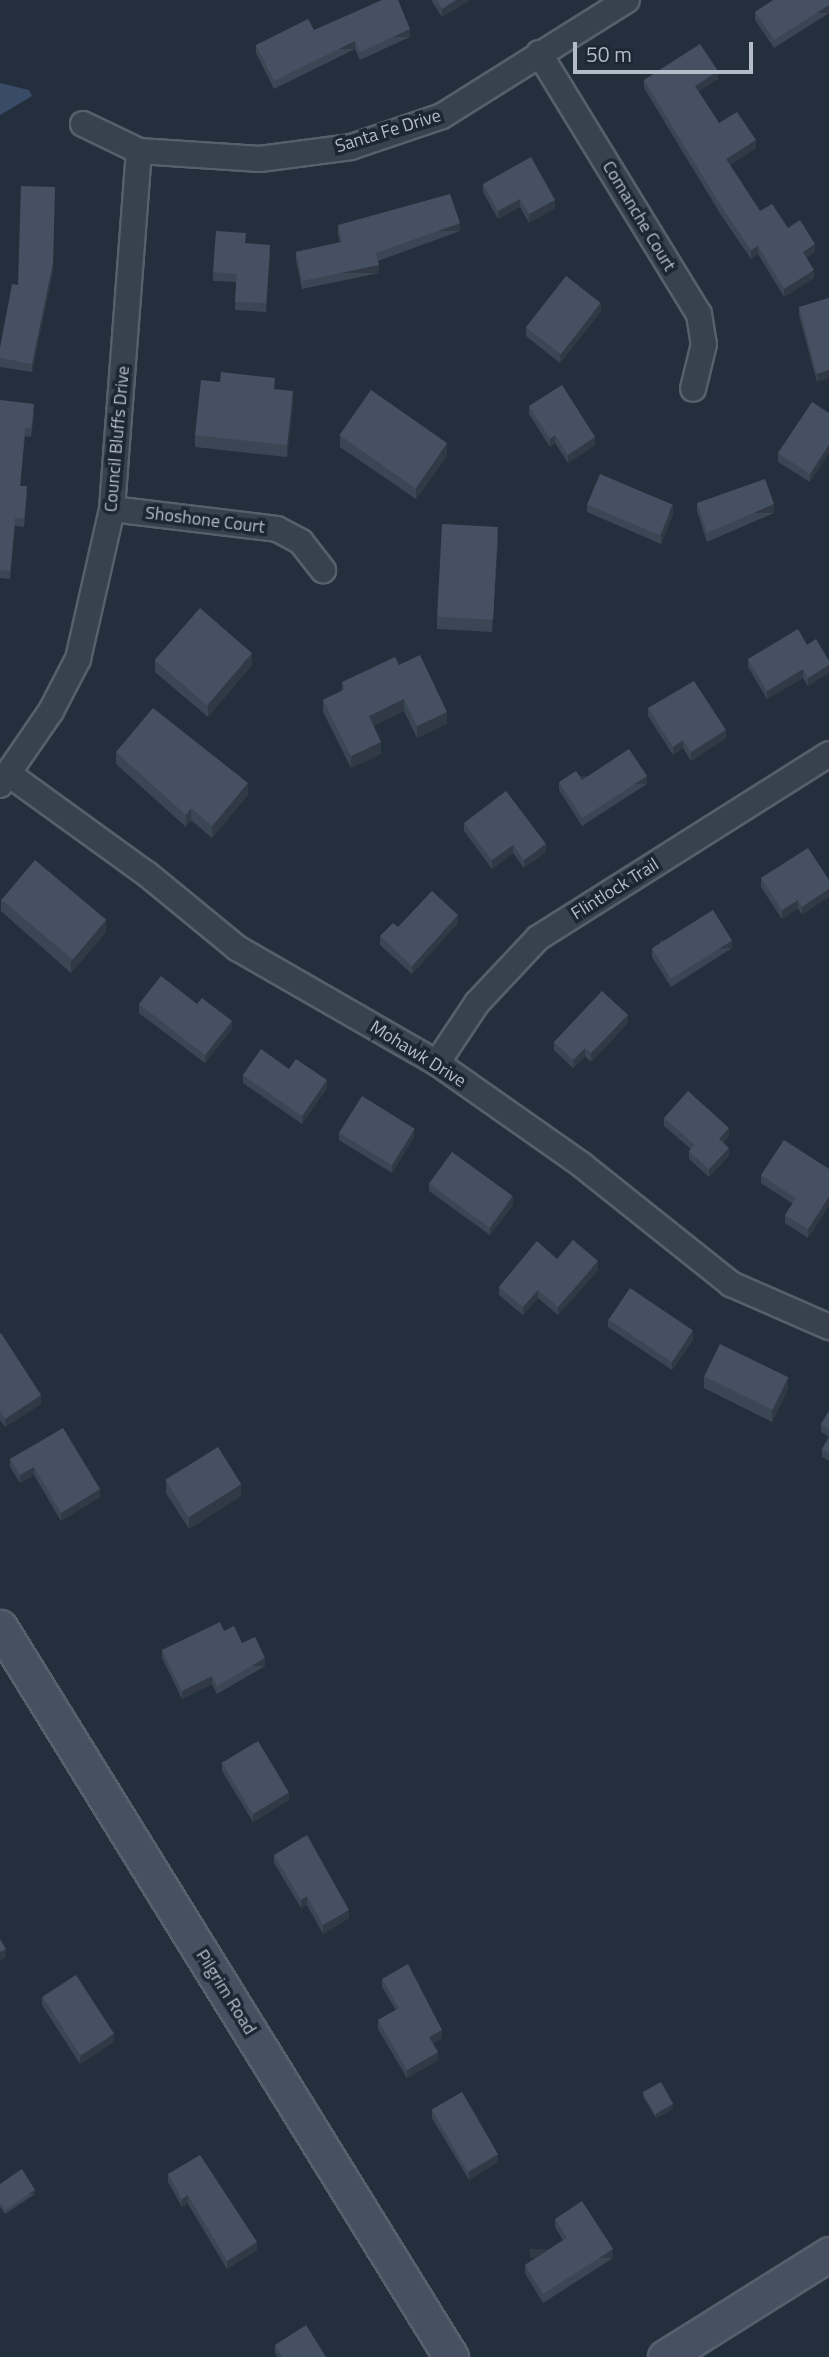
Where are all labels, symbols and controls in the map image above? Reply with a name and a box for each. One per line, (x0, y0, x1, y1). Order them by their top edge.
scale bar (577, 28, 757, 72)
text: 50 m (586, 38, 632, 70)
street label: Santa Fe Drive (333, 105, 443, 157)
street label: Comanche Court (598, 157, 680, 275)
street label: Council Bluffs Drive (100, 365, 134, 513)
street label: Shoshone Court (144, 502, 266, 538)
street label: Flintlock Trail (567, 854, 663, 924)
street label: Mohawk Drive (366, 1016, 470, 1092)
street label: Pilgrim Road (191, 1945, 261, 2039)

